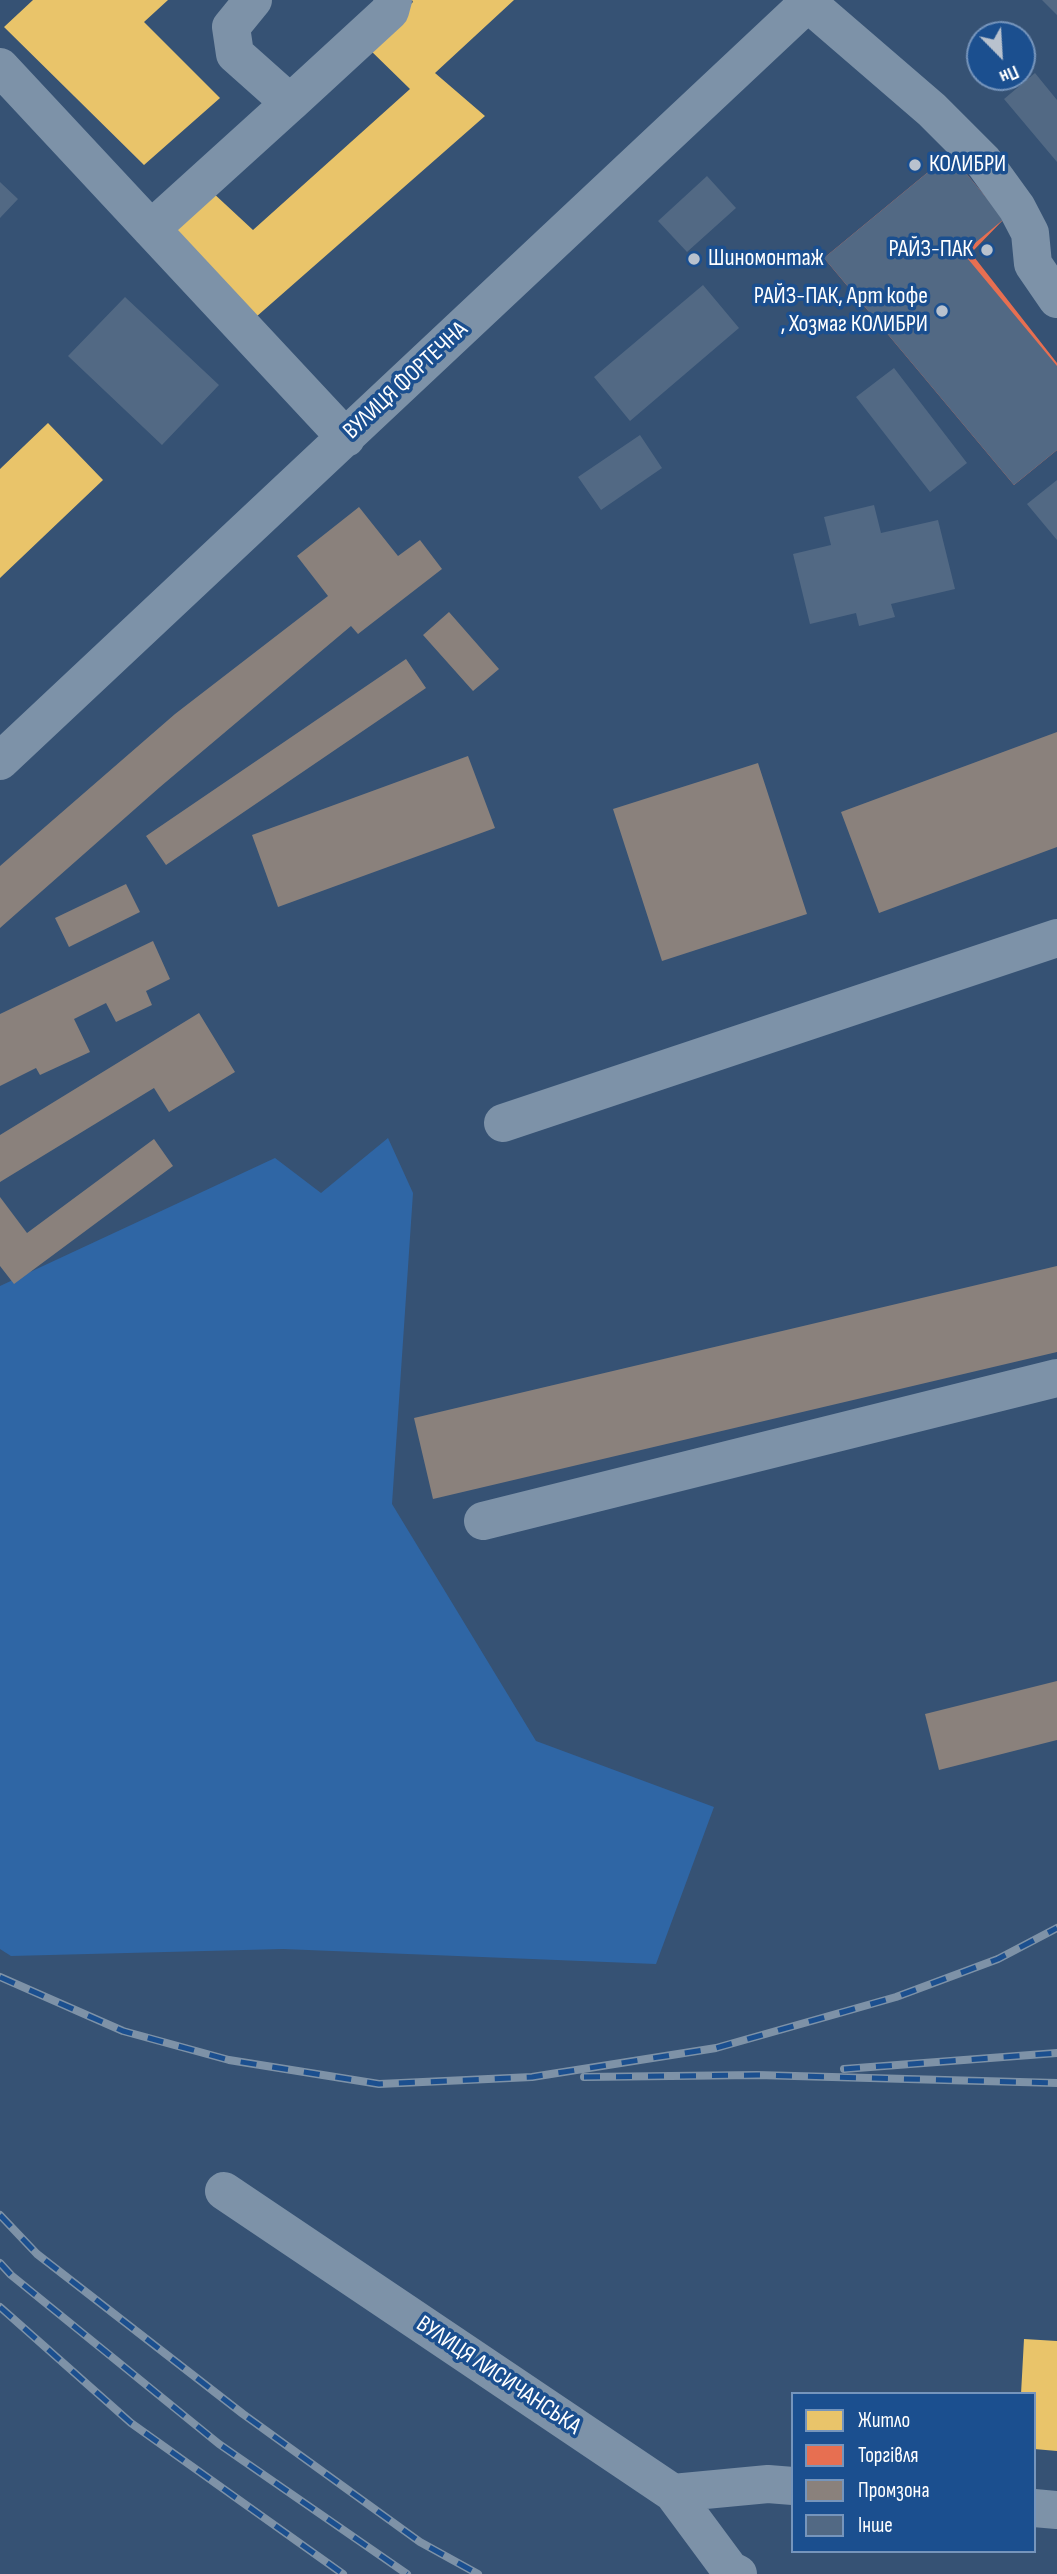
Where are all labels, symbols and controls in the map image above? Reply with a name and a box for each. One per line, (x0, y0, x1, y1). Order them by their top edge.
north arrow (966, 21, 1036, 91)
text: Пн (996, 60, 1022, 88)
place label: КОЛИБРИ (929, 151, 1006, 179)
marker: КОЛИБРИ (907, 157, 923, 173)
place label: РАЙЗ-ПАК (888, 236, 973, 264)
marker: РАЙЗ-ПАК (979, 242, 995, 258)
place label: Шиномонтаж (708, 245, 824, 273)
marker: Шиномонтаж (686, 251, 702, 267)
place label: РАЙЗ-ПАК, Арт кофе , Хозмаг КОЛИБРИ (754, 283, 928, 339)
marker: РАЙЗ-ПАК, Арт кофе , Хозмаг КОЛИБРИ (934, 303, 950, 319)
street label: ВУЛИЦЯ ФОРТЕЧНА (338, 316, 474, 446)
street label: ВУЛИЦЯ ЛИСИЧАНСЬКА (410, 2310, 586, 2442)
legend (791, 2392, 1036, 2553)
text: Житло (858, 2408, 910, 2433)
text: Торгівля (858, 2443, 919, 2468)
text: Промзона (858, 2478, 929, 2503)
text: Інше (858, 2513, 893, 2538)

